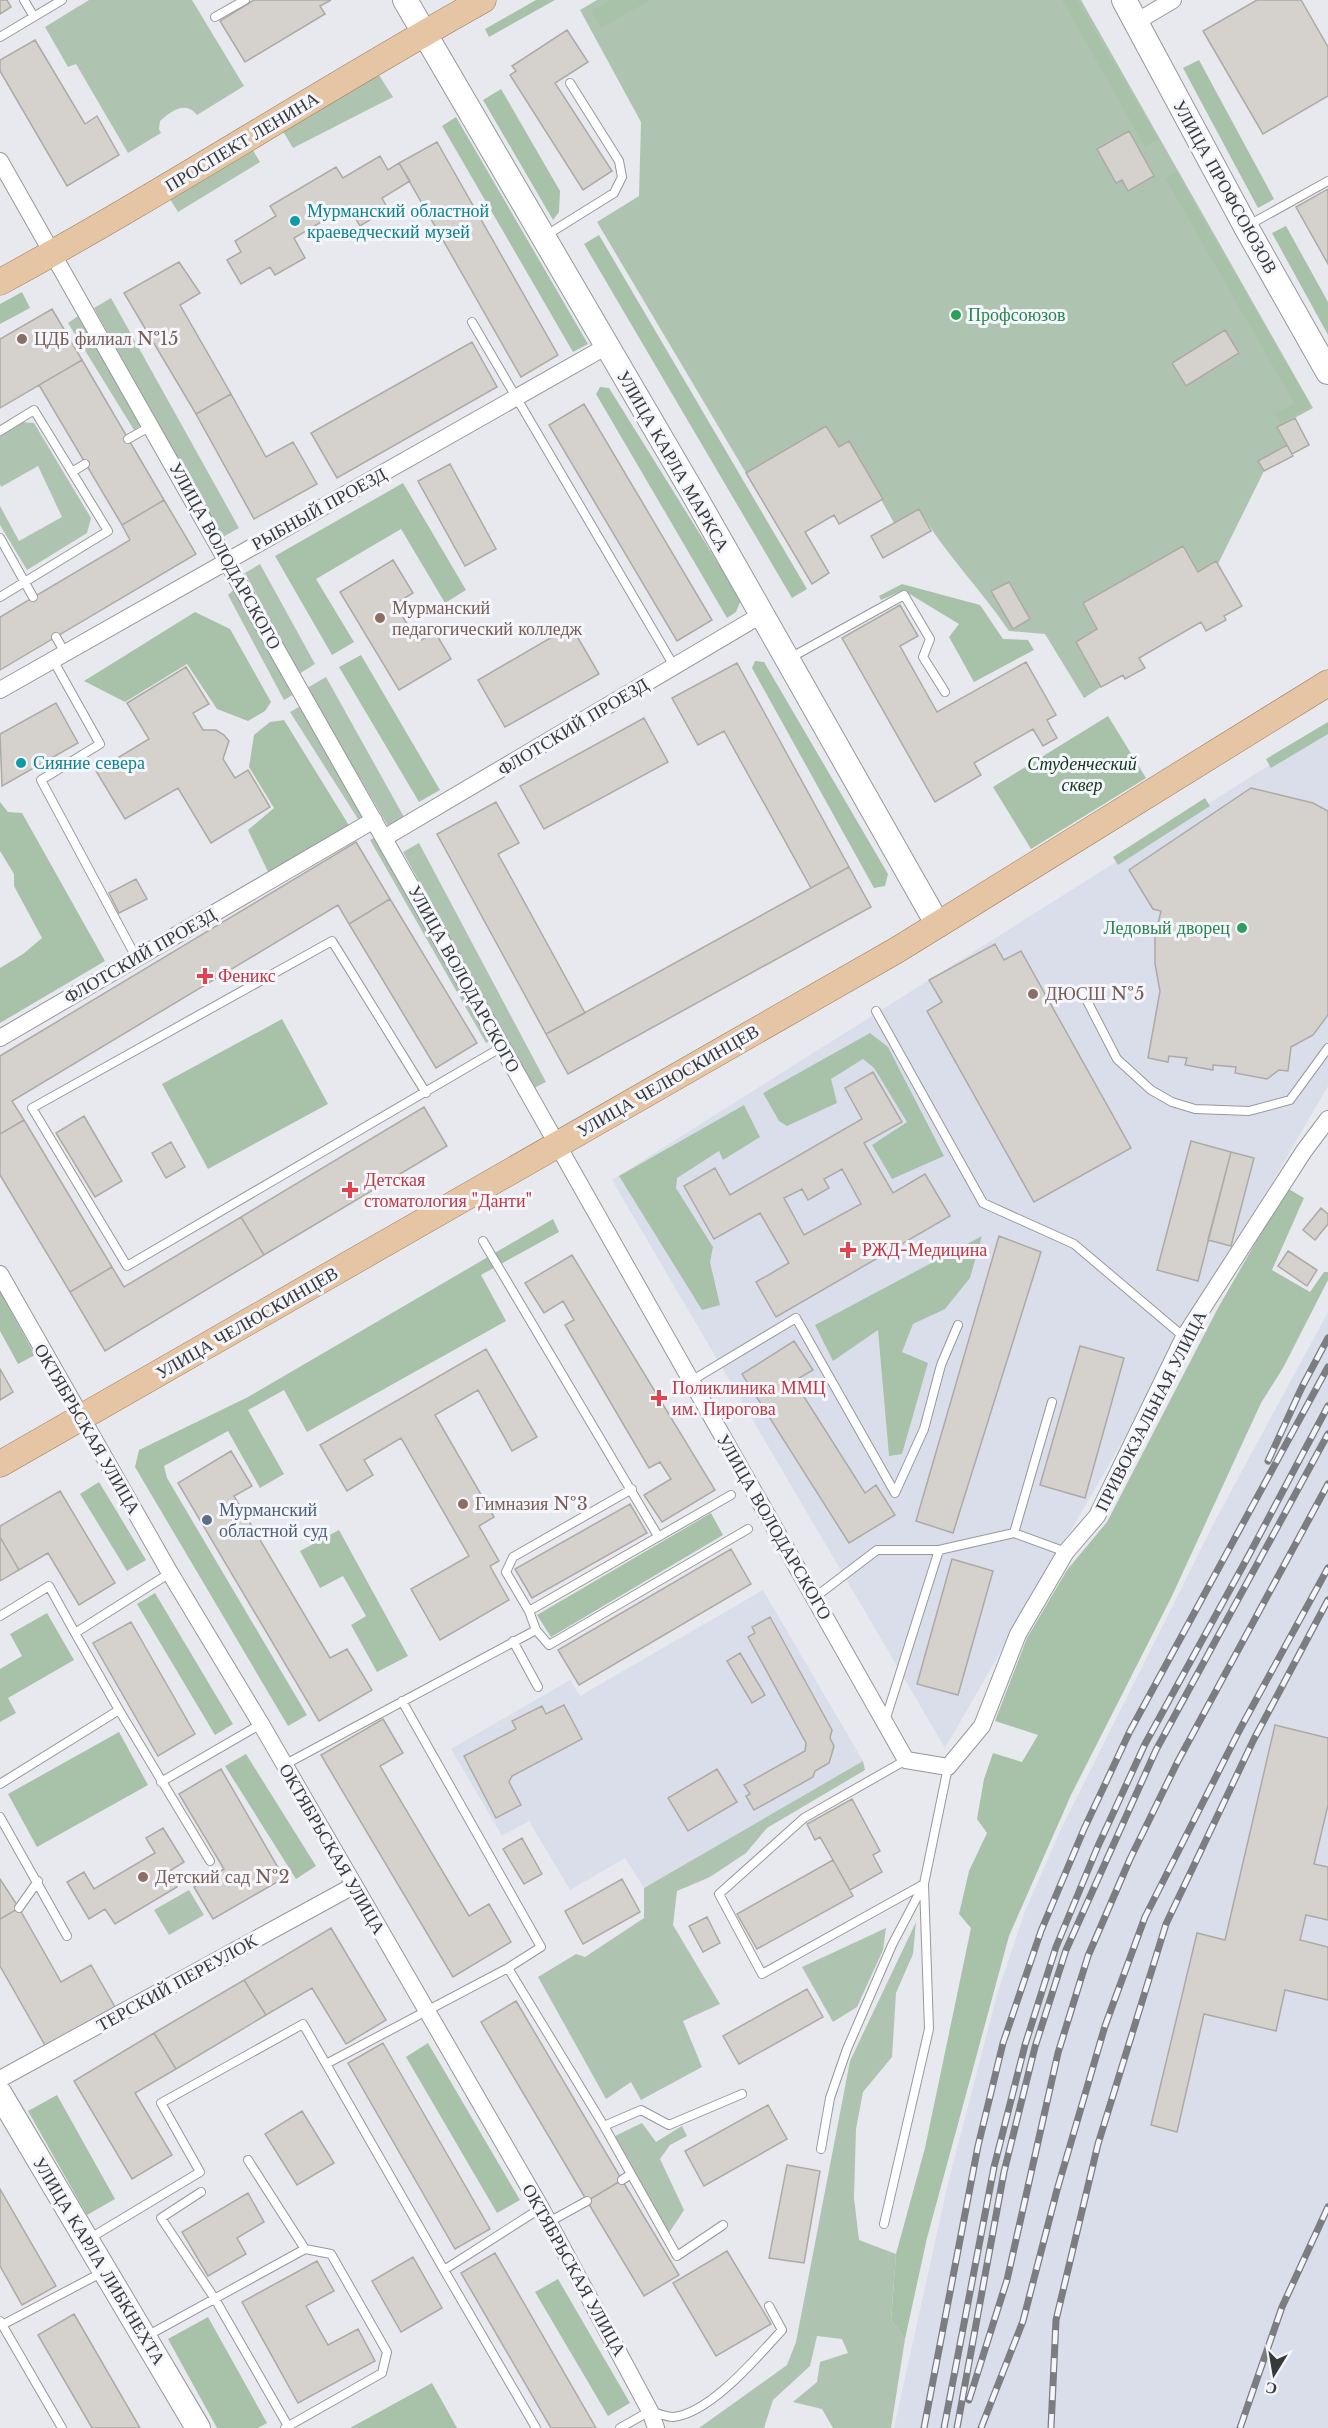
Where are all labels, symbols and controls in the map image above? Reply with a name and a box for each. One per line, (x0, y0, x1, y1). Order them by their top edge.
street label: ПРОСПЕКТ ЛЕНИНА (161, 87, 323, 197)
street label: УЛИЦА ПРОФСОЮЗОВ (1168, 96, 1282, 278)
place label: Мурманский областной краеведческий музей (307, 200, 490, 243)
marker: Мурманский областной краеведческий музей (288, 214, 302, 228)
place label: Профсоюзов (968, 304, 1066, 326)
marker: Профсоюзов (949, 308, 963, 322)
place label: ЦДБ филиал №15 (34, 328, 178, 350)
marker: ЦДБ филиал №15 (15, 332, 29, 346)
street label: УЛИЦА КАРЛА МАРКСА (612, 366, 734, 556)
street label: УЛИЦА ВОЛОДАРСКОГО (164, 459, 286, 653)
street label: РЫБНЫЙ ПРОЕЗД (248, 463, 390, 555)
place label: Мурманский педагогический колледж (392, 597, 583, 640)
marker: Мурманский педагогический колледж (373, 611, 387, 625)
street label: ФЛОТСКИЙ ПРОЕЗД (494, 673, 652, 781)
place label: Сияние севера (33, 752, 145, 774)
park label: Студенческий сквер (1027, 753, 1137, 796)
marker: Сияние севера (14, 756, 28, 770)
street label: УЛИЦА ВОЛОДАРСКОГО (403, 882, 525, 1076)
street label: ФЛОТСКИЙ ПРОЕЗД (60, 904, 220, 1008)
place label: Ледовый дворец (1103, 917, 1230, 939)
marker: Ледовый дворец (1235, 921, 1249, 935)
place label: Феникс (218, 965, 276, 987)
marker: Феникс (196, 967, 214, 985)
place label: ДЮСШ №5 (1045, 983, 1144, 1005)
marker: ДЮСШ №5 (1026, 987, 1040, 1001)
street label: УЛИЦА ЧЕЛЮСКИНЦЕВ (573, 1020, 763, 1142)
place label: Детская стоматология "Данти" (364, 1169, 532, 1212)
marker: Детская стоматология "Данти" (341, 1181, 359, 1199)
place label: РЖД-Медицина (862, 1239, 987, 1261)
marker: РЖД-Медицина (839, 1241, 857, 1259)
street label: УЛИЦА ЧЕЛЮСКИНЦЕВ (152, 1262, 342, 1384)
street label: ПРИВОКЗАЛЬНАЯ УЛИЦА (1091, 1307, 1211, 1515)
street label: ОКТЯБРЬСКАЯ УЛИЦА (29, 1340, 145, 1518)
place label: Поликлиника ММЦ им. Пирогова (672, 1377, 826, 1420)
marker: Поликлиника ММЦ им. Пирогова (650, 1389, 668, 1407)
street label: УЛИЦА ВОЛОДАРСКОГО (712, 1430, 836, 1624)
place label: Гимназия №3 (475, 1493, 588, 1515)
marker: Гимназия №3 (456, 1497, 470, 1511)
place label: Мурманский областной суд (219, 1499, 328, 1542)
marker: Мурманский областной суд (200, 1513, 214, 1527)
street label: ОКТЯБРЬСКАЯ УЛИЦА (274, 1760, 390, 1938)
place label: Детский сад №2 (155, 1866, 289, 1888)
marker: Детский сад №2 (136, 1870, 150, 1884)
street label: ТЕРСКИЙ ПЕРЕУЛОК (93, 1929, 262, 2036)
street label: УЛИЦА КАРЛА ЛИБКНЕХТА (28, 2153, 170, 2369)
street label: ОКТЯБРЬСКАЯ УЛИЦА (517, 2180, 631, 2360)
north arrow (1244, 2344, 1304, 2404)
text: С (1264, 2378, 1279, 2400)

